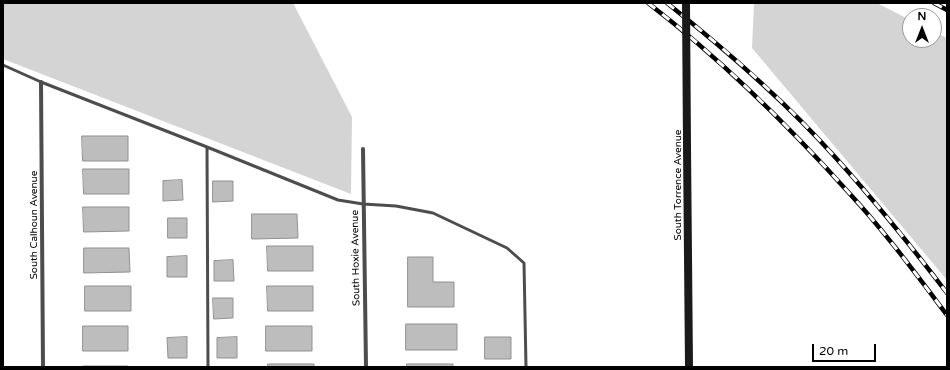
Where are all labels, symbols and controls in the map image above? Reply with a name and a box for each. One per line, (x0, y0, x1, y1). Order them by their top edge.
north arrow (902, 8, 942, 48)
text: N (918, 10, 926, 23)
street label: South Torrence Avenue (672, 130, 684, 240)
street label: South Calhoun Avenue (28, 171, 40, 279)
street label: South Hoxie Avenue (349, 210, 363, 306)
scale bar (814, 336, 878, 362)
text: 20 m (819, 344, 848, 358)

